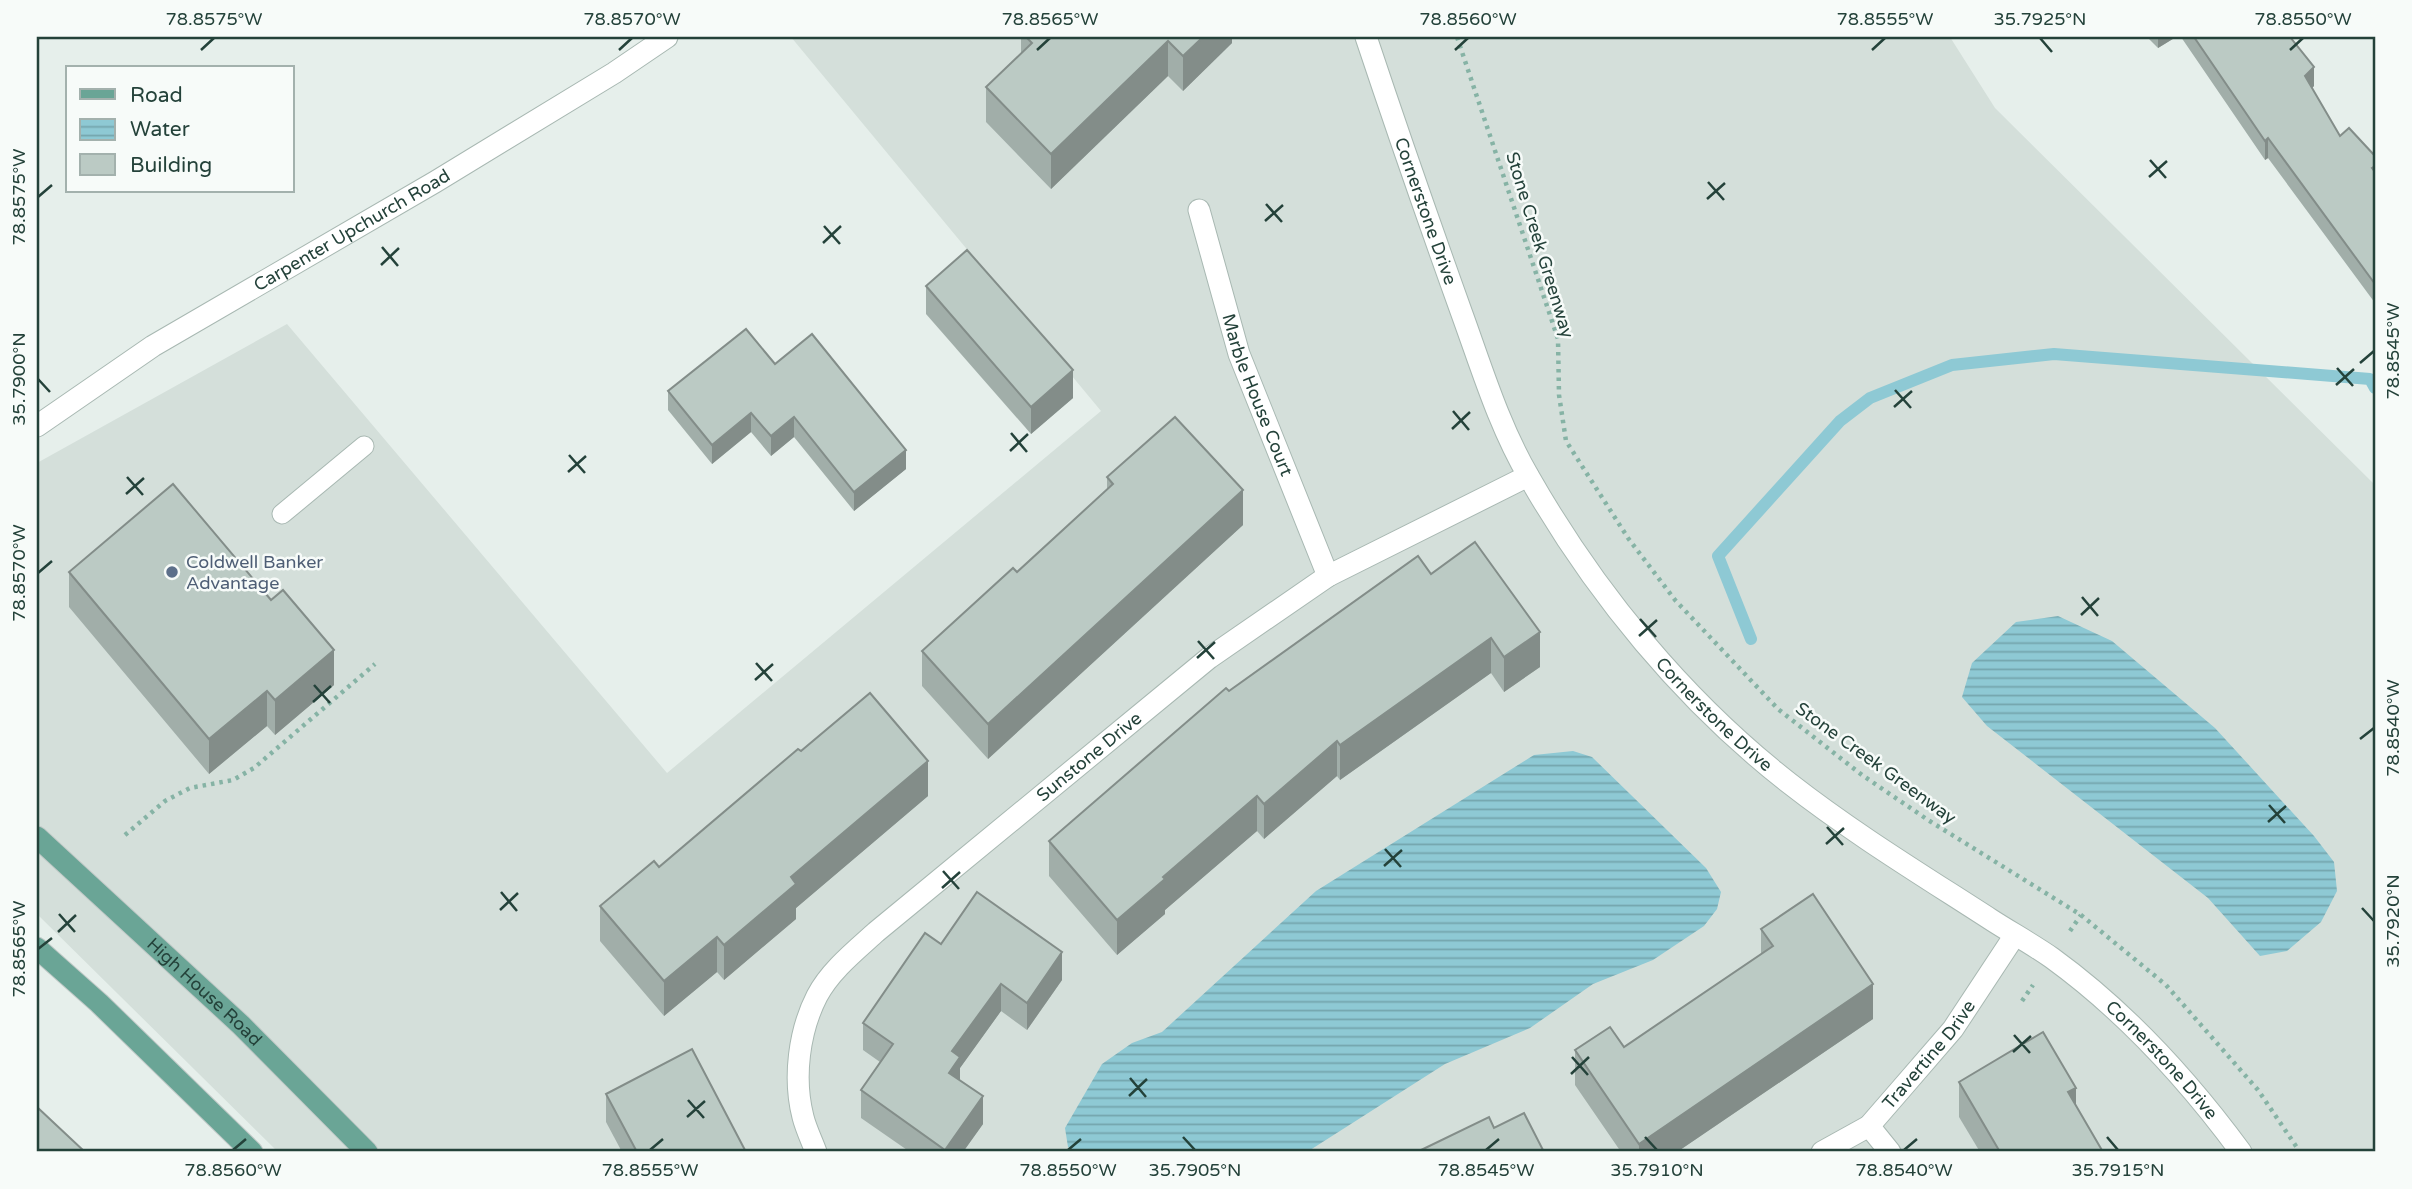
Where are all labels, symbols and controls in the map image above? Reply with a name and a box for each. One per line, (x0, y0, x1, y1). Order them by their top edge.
text: 78.8575°W (165, 8, 263, 30)
text: 78.8570°W (583, 8, 681, 30)
text: 78.8565°W (1001, 8, 1099, 30)
text: 78.8560°W (1419, 8, 1517, 30)
text: 78.8555°W (1836, 8, 1934, 30)
text: 35.7925°N (1993, 8, 2087, 30)
text: 78.8550°W (2254, 8, 2352, 30)
legend (66, 66, 294, 192)
text: Road (130, 83, 183, 108)
text: Water (130, 117, 190, 142)
street label: Cornerstone Drive (1390, 134, 1462, 288)
text: 78.8575°W (8, 148, 30, 246)
street label: Stone Creek Greenway (1501, 149, 1579, 341)
text: Building (130, 153, 212, 178)
street label: Carpenter Upchurch Road (250, 164, 454, 296)
text: 78.8545°W (2382, 302, 2404, 400)
street label: Marble House Court (1217, 311, 1298, 479)
text: 35.7900°N (8, 332, 30, 426)
text: 78.8570°W (8, 524, 30, 622)
place label: Coldwell Banker Advantage (186, 551, 323, 594)
marker: Coldwell Banker Advantage (164, 564, 180, 580)
street label: Cornerstone Drive (1651, 653, 1777, 776)
text: 78.8540°W (2382, 679, 2404, 777)
street label: Stone Creek Greenway (1791, 697, 1961, 829)
street label: Sunstone Drive (1032, 707, 1146, 806)
text: 35.7920°N (2382, 874, 2404, 968)
text: 78.8565°W (8, 900, 30, 998)
street label: High House Road (142, 933, 266, 1051)
street label: Travertine Drive (1878, 996, 1980, 1114)
street label: Cornerstone Drive (2101, 996, 2223, 1124)
text: 78.8560°W (184, 1159, 282, 1181)
text: 78.8555°W (601, 1159, 699, 1181)
text: 78.8550°W (1019, 1159, 1117, 1181)
text: 35.7905°N (1148, 1159, 1242, 1181)
text: 78.8545°W (1437, 1159, 1535, 1181)
text: 35.7910°N (1610, 1159, 1704, 1181)
text: 78.8540°W (1855, 1159, 1953, 1181)
text: 35.7915°N (2071, 1159, 2165, 1181)

